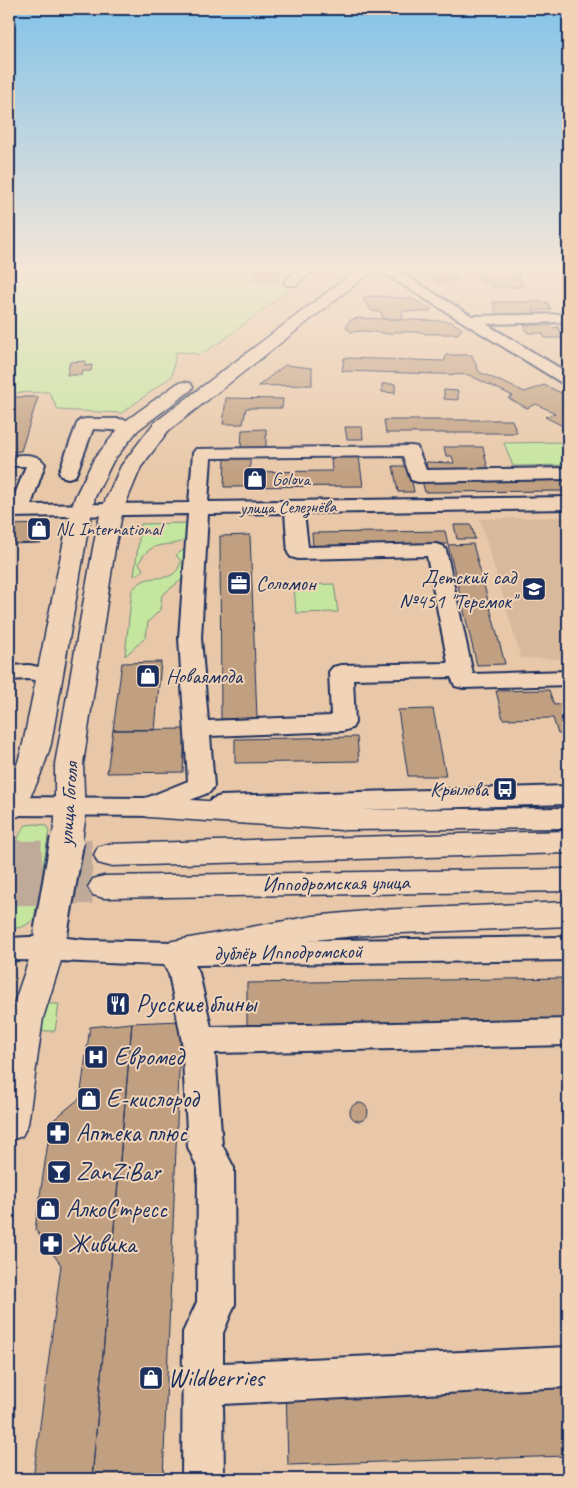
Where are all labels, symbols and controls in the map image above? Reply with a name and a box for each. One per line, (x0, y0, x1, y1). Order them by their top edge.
shop icon: Golova (242, 466, 268, 492)
place label: Golova (272, 468, 311, 490)
street label: улица Селезнёва (239, 495, 338, 520)
shop icon: NL International (26, 516, 52, 542)
place label: NL International (56, 518, 165, 540)
place label: Детский сад №451 "Теремок" (399, 564, 520, 614)
office icon: Соломон (226, 570, 252, 596)
place label: Соломон (256, 570, 317, 596)
school or university icon: Детский сад №451 "Теремок" (521, 576, 547, 602)
shop icon: Новаямода (135, 663, 161, 689)
place label: Новаямода (166, 663, 244, 689)
street label: улица Гоголя (52, 759, 84, 849)
place label: Крылова (430, 776, 490, 802)
bus stop icon: Крылова (492, 776, 518, 802)
street label: Ипподромская улица (262, 869, 412, 897)
street label: дублёр Ипподромской (213, 938, 364, 966)
place label: Русские блины (136, 988, 258, 1020)
restaurant icon: Русские блины (105, 991, 131, 1017)
place label: Евромед (114, 1041, 186, 1073)
hospital icon: Евромед (83, 1044, 109, 1070)
place label: Е-кислород (106, 1083, 200, 1115)
shop icon: Е-кислород (76, 1086, 102, 1112)
place label: Аптека плюс (76, 1117, 188, 1149)
pharmacy icon: Аптека плюс (45, 1120, 71, 1146)
place label: ZanZiBar (76, 1156, 163, 1188)
bar icon: ZanZiBar (46, 1159, 72, 1185)
place label: АлкоСтресс (66, 1193, 168, 1225)
shop icon: АлкоСтресс (35, 1196, 61, 1222)
place label: Живика (68, 1228, 139, 1260)
pharmacy icon: Живика (38, 1231, 64, 1257)
place label: Wildberries (168, 1362, 266, 1394)
shop icon: Wildberries (138, 1365, 164, 1391)

